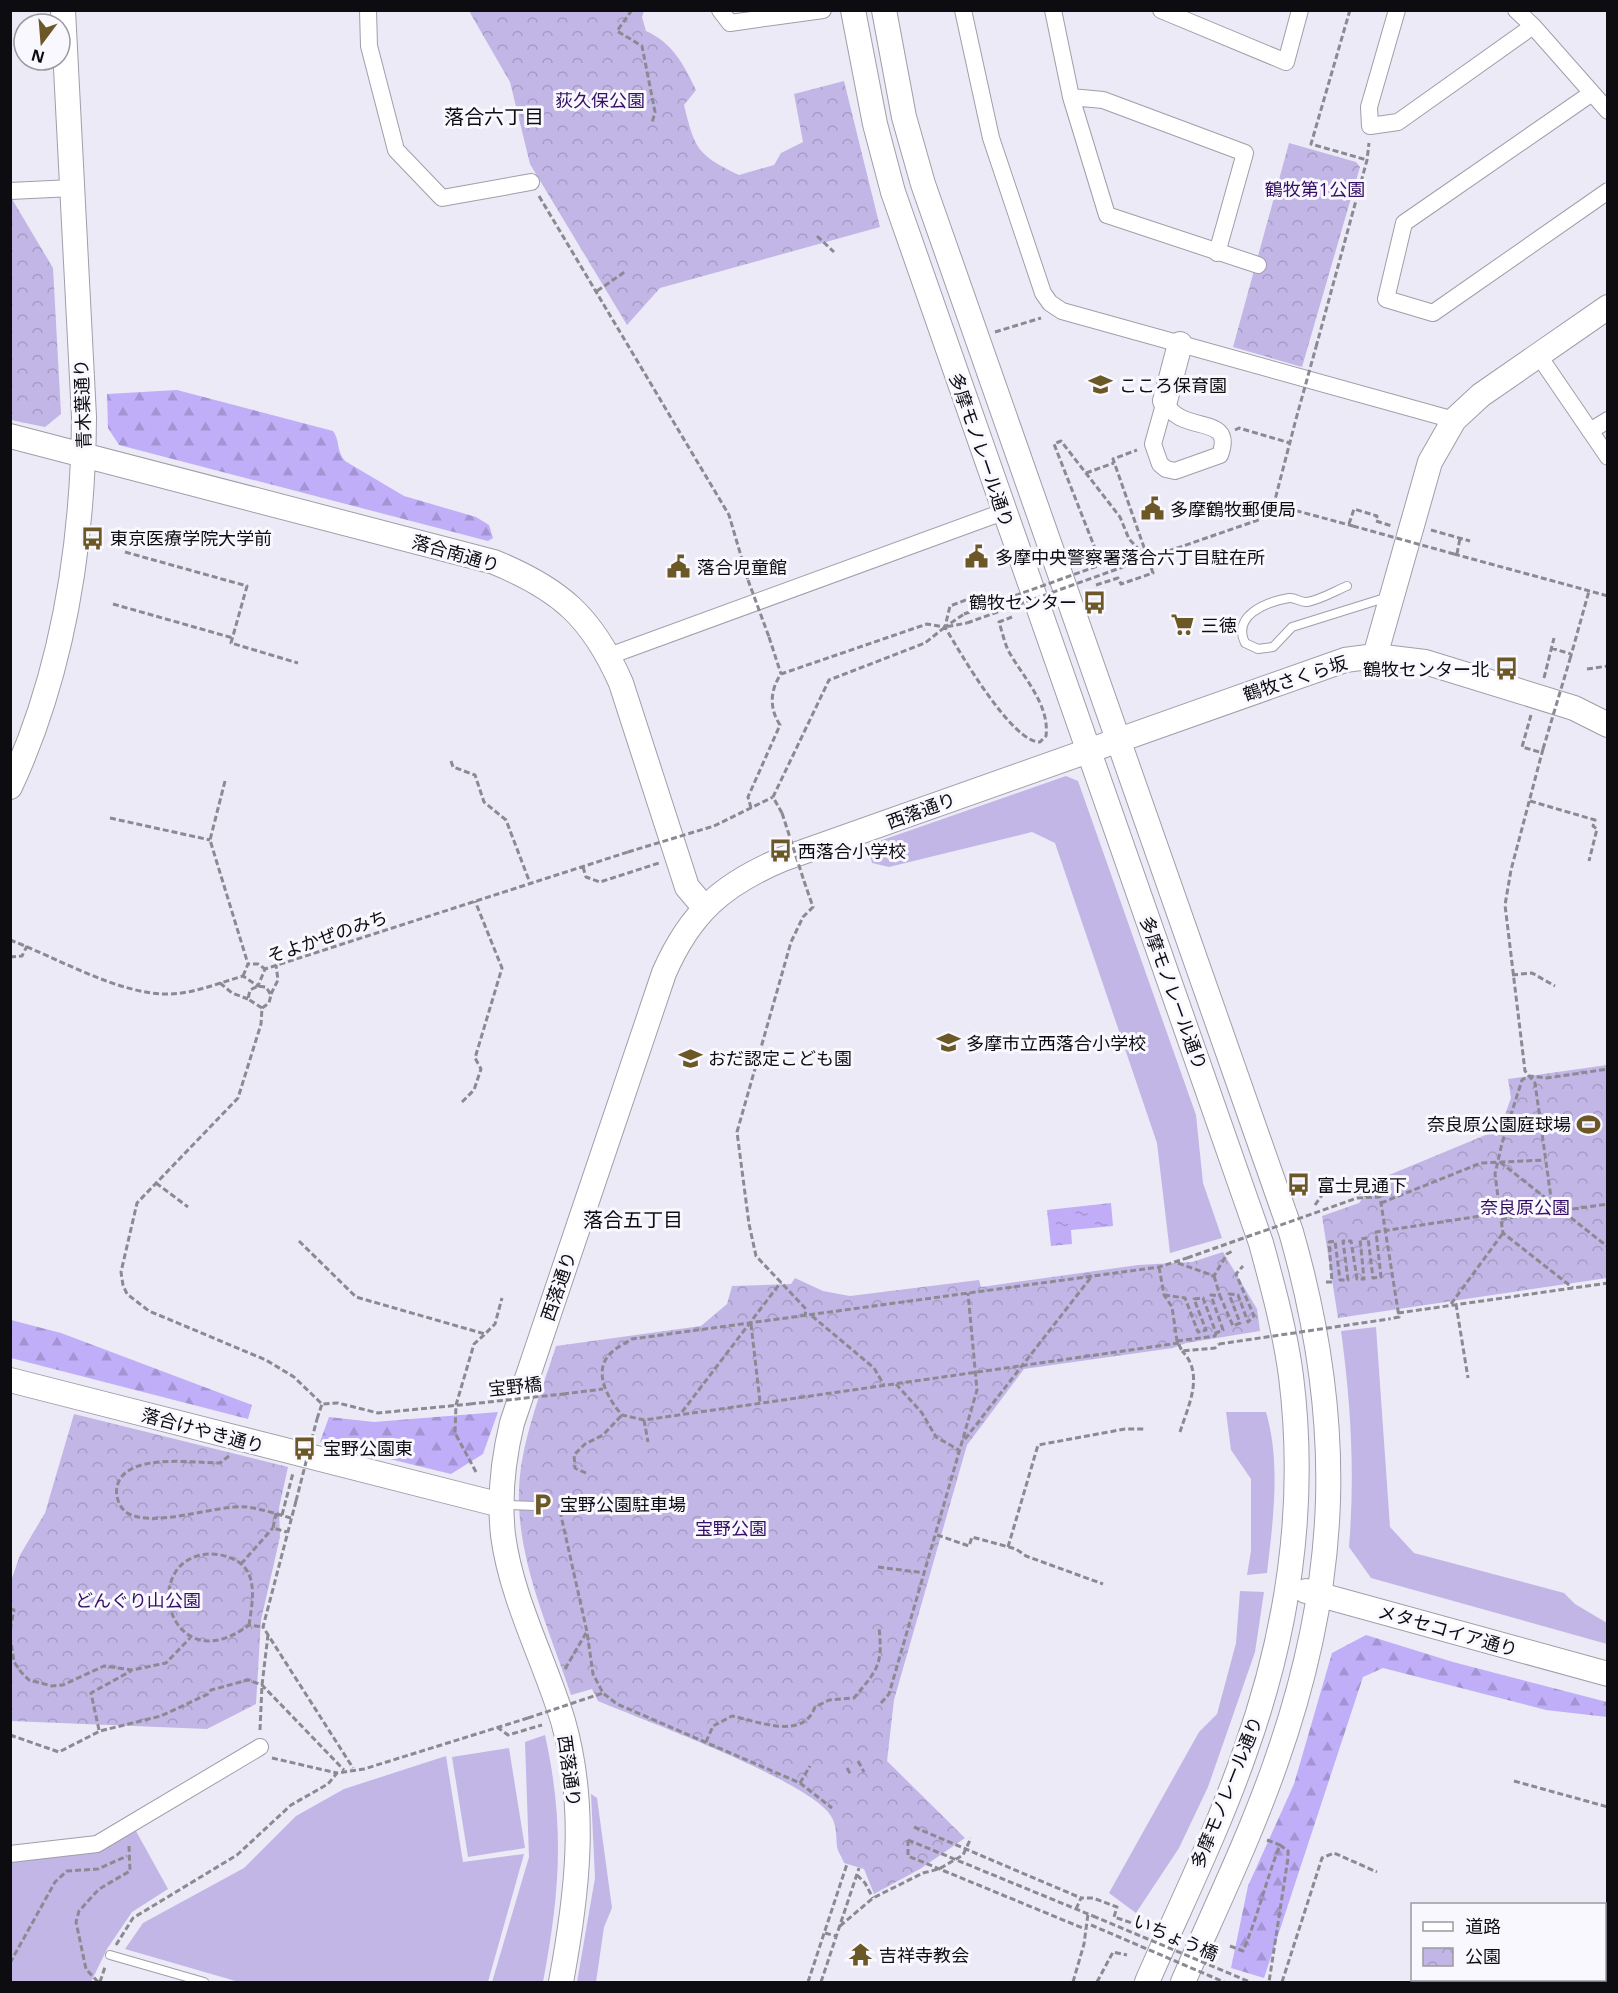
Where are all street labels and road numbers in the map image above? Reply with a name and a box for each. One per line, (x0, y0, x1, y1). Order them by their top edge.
street label: 青木葉通り (68, 359, 96, 449)
street label: 多摩モノレール通り (944, 370, 1020, 530)
street label: 落合南通り (409, 529, 503, 577)
street label: 鶴牧さくら坂 (1240, 650, 1350, 706)
street label: 西落通り (883, 786, 959, 834)
street label: そよかぜのみち (264, 904, 390, 968)
street label: 多摩モノレール通り (1135, 913, 1213, 1073)
street label: 西落通り (535, 1248, 581, 1324)
street label: 宝野橋 (487, 1371, 543, 1401)
street label: 落合けやき通り (139, 1402, 267, 1458)
street label: メタセコイア通り (1375, 1599, 1521, 1661)
street label: 多摩モノレール通り (1185, 1712, 1267, 1872)
street label: 西落通り (553, 1734, 587, 1808)
street label: いちょう橋 (1130, 1908, 1222, 1966)

